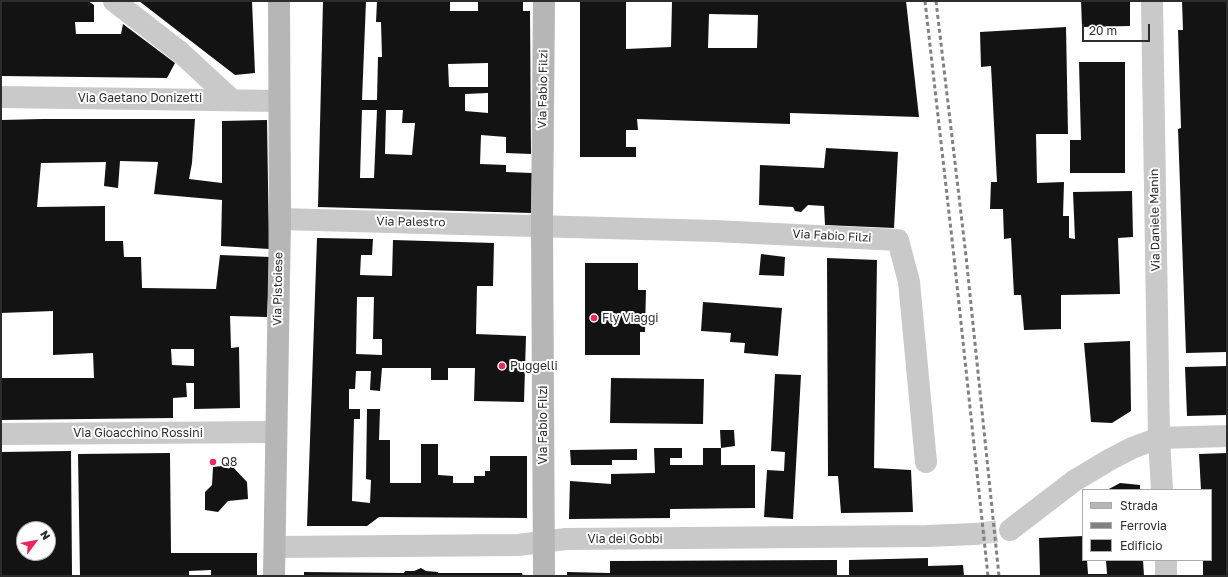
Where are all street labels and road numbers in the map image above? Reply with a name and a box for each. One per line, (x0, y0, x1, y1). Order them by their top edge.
street label: Via Fabio Filzi (535, 49, 551, 129)
street label: Via Gaetano Donizetti (78, 91, 202, 105)
street label: Via Daniele Manin (1147, 169, 1163, 271)
street label: Via Palestro (376, 214, 446, 230)
street label: Via Fabio Filzi (792, 227, 872, 245)
street label: Via Pistoiese (270, 252, 286, 326)
street label: Via Fabio Filzi (536, 385, 550, 465)
street label: Via Gioacchino Rossini (73, 426, 203, 440)
street label: Via dei Gobbi (587, 532, 663, 546)

